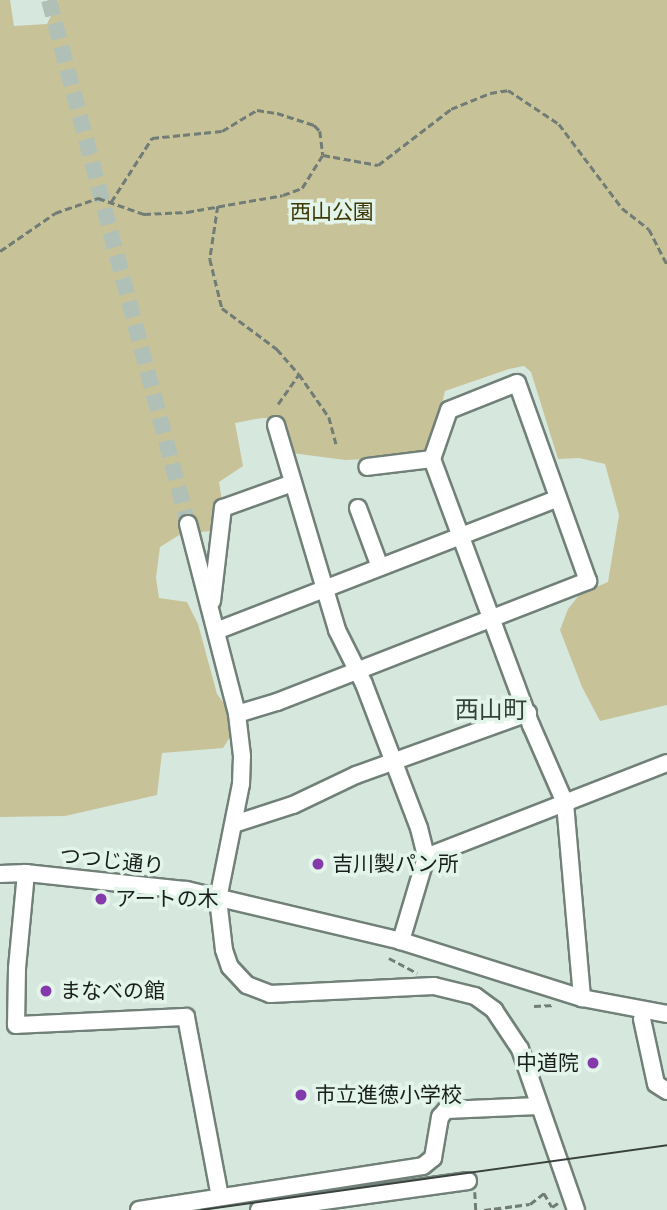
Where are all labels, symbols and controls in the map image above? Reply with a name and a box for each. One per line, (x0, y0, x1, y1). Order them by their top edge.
park label: 西山公園 (290, 199, 374, 225)
district label: 西山町 (455, 696, 527, 724)
street label: つつじ通り (58, 843, 166, 879)
place label: 吉川製パン所 (332, 851, 458, 877)
marker: 吉川製パン所 (310, 856, 326, 872)
place label: アートの木 (115, 886, 219, 912)
marker: アートの木 (93, 891, 109, 907)
place label: まなべの館 (60, 978, 165, 1004)
marker: まなべの館 (38, 983, 54, 999)
place label: 中道院 (516, 1050, 579, 1076)
marker: 中道院 (585, 1055, 601, 1071)
place label: 市立進徳小学校 (315, 1082, 462, 1108)
marker: 市立進徳小学校 (293, 1087, 309, 1103)

